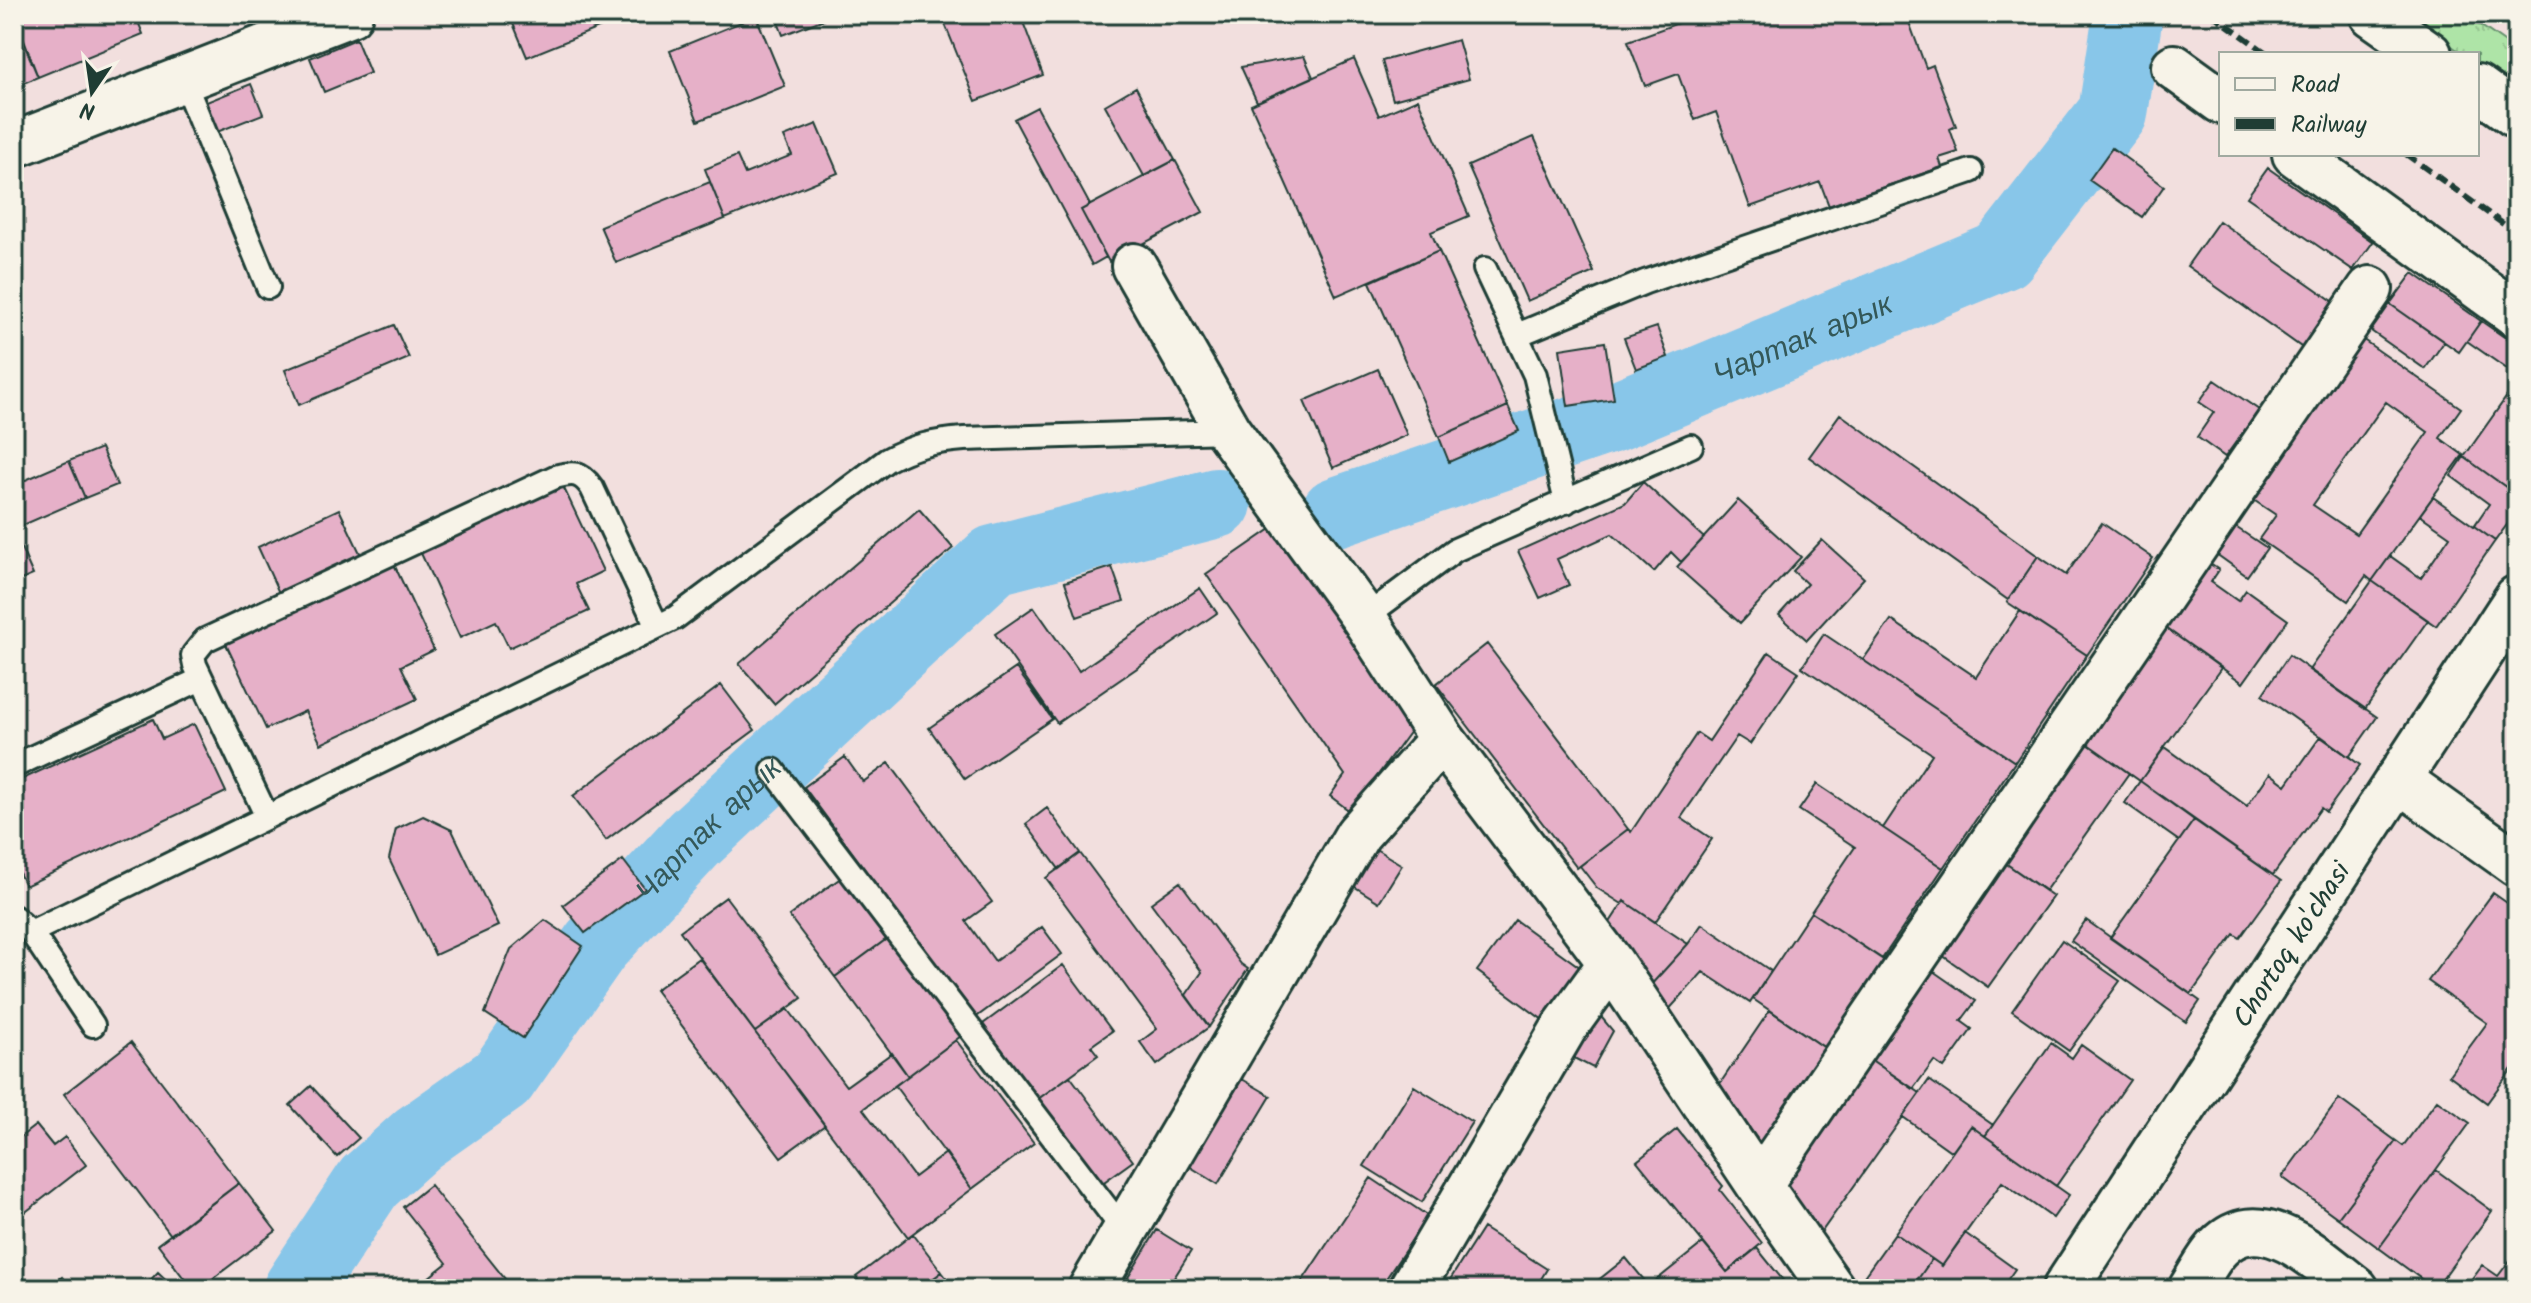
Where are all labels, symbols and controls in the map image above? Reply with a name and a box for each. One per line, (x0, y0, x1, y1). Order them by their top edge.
north arrow (52, 52, 132, 132)
legend (2219, 52, 2479, 156)
text: Road (2291, 66, 2340, 105)
text: N (77, 90, 99, 128)
text: Railway (2291, 106, 2367, 145)
water label: Чартак арык (1706, 281, 1902, 399)
water label: Чартак арык (625, 745, 795, 914)
street label: Chortoq ko'chasi (2222, 852, 2364, 1038)

